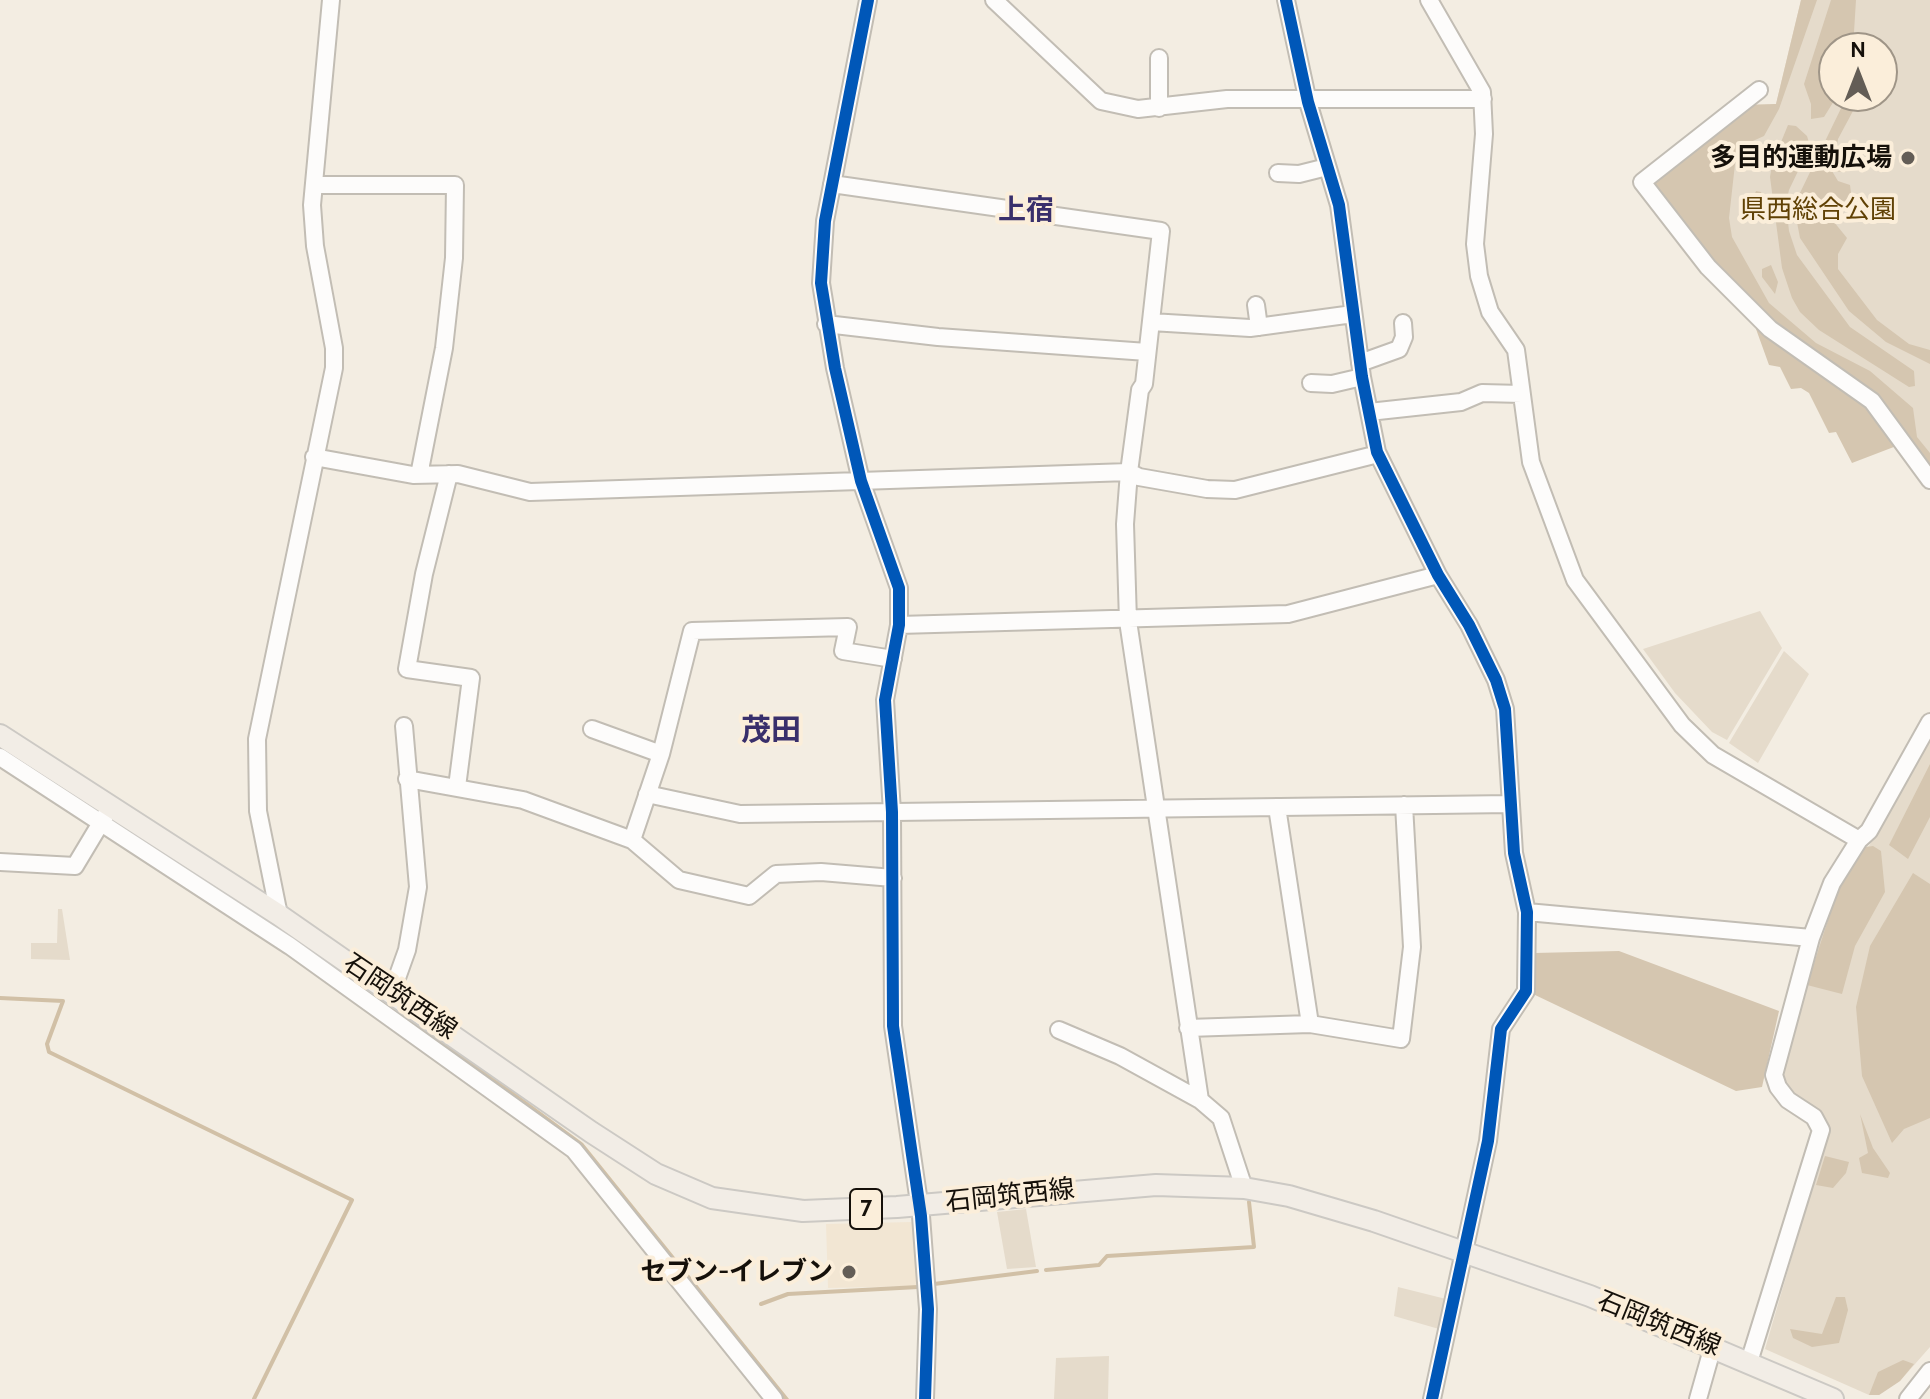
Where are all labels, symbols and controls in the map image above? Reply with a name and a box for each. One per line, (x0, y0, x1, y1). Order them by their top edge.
north arrow (1818, 32, 1898, 112)
text: N (1850, 36, 1866, 63)
place label: 多目的運動広場 (1710, 142, 1892, 174)
marker: 多目的運動広場 (1899, 149, 1917, 167)
district label: 上宿 (998, 194, 1054, 228)
park label: 県西総合公園 (1740, 194, 1896, 226)
district label: 茂田 (741, 713, 801, 749)
street label: 石岡筑西線 (337, 948, 463, 1046)
street label: 石岡筑西線 (944, 1174, 1076, 1218)
road number: 7 (850, 1189, 882, 1229)
place label: セブン-イレブン (640, 1256, 833, 1288)
marker: セブン-イレブン (840, 1263, 858, 1281)
street label: 石岡筑西線 (1593, 1285, 1725, 1363)

